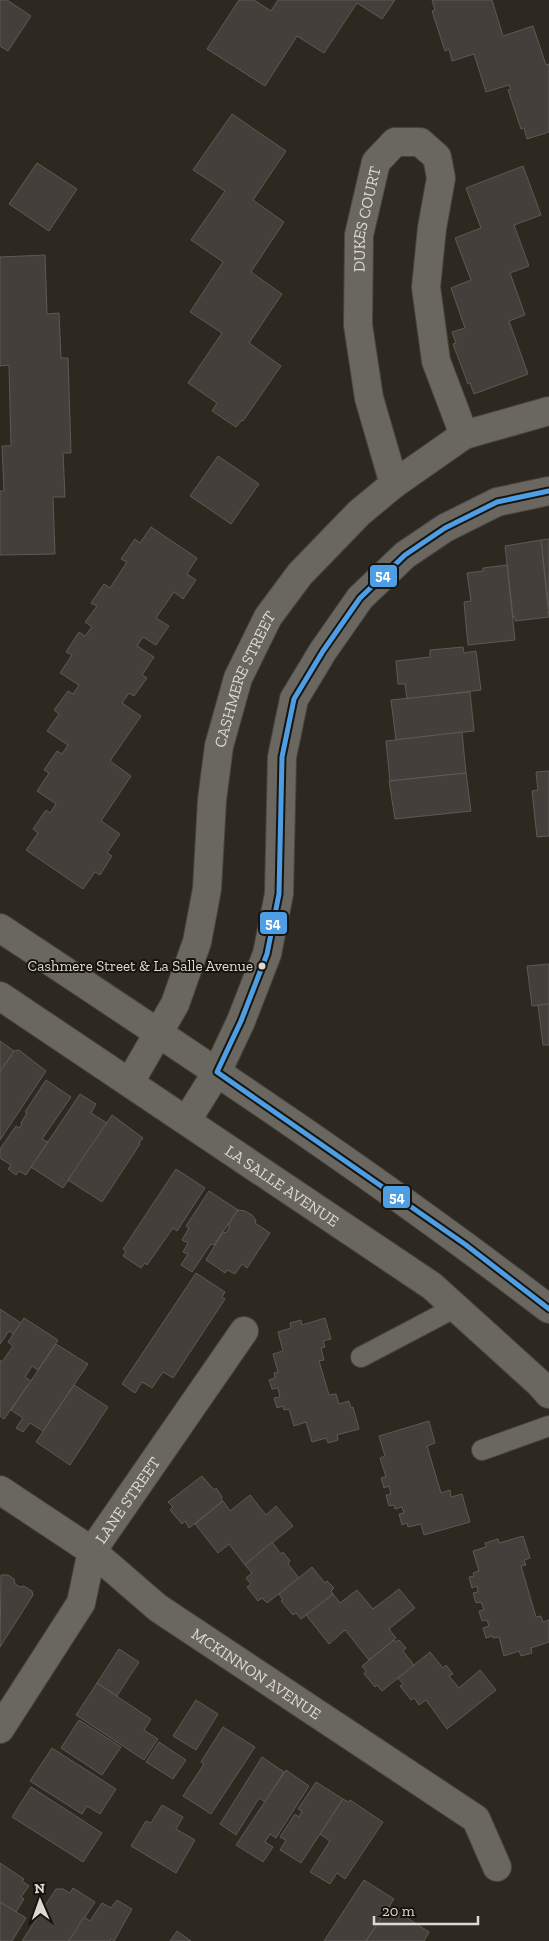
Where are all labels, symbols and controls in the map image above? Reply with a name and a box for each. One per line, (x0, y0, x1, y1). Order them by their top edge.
street label: DUKES COURT (349, 164, 384, 272)
line badge: 54 (369, 564, 398, 588)
text: 54 (375, 567, 391, 584)
street label: CASHMERE STREET (210, 607, 279, 749)
line badge: 54 (259, 911, 288, 935)
text: 54 (265, 915, 281, 932)
place label: Cashmere Street & La Salle Avenue (27, 957, 253, 975)
marker: Cashmere Street & La Salle Avenue (257, 961, 267, 971)
street label: LA SALLE AVENUE (222, 1141, 343, 1230)
line badge: 54 (382, 1185, 411, 1209)
text: 54 (389, 1189, 405, 1206)
street label: LANE STREET (91, 1453, 164, 1547)
street label: MCKINNON AVENUE (188, 1624, 325, 1723)
north arrow (15, 1876, 65, 1926)
text: N (34, 1880, 46, 1897)
scale bar (374, 1894, 478, 1926)
text: 20 m (382, 1902, 415, 1920)

